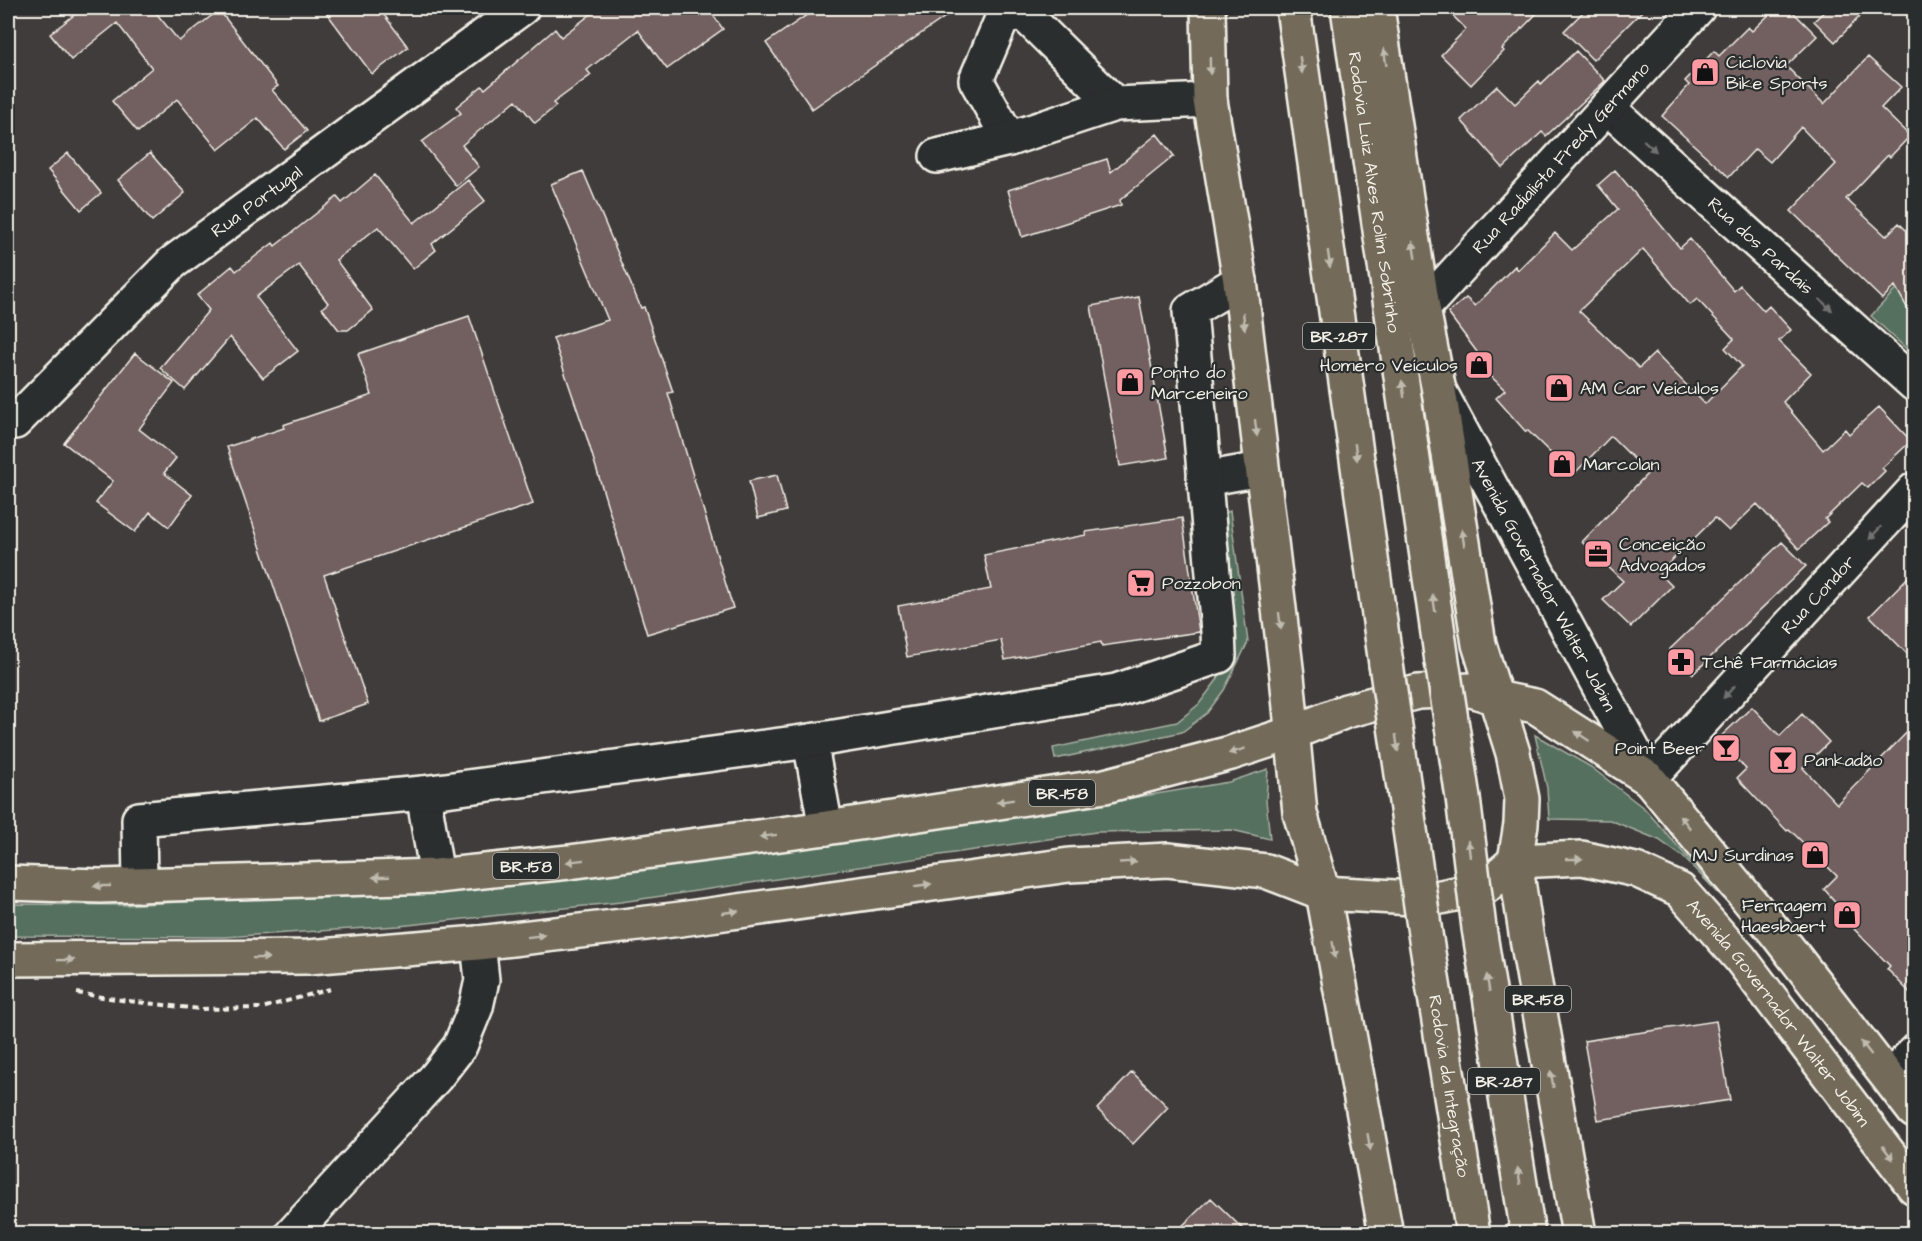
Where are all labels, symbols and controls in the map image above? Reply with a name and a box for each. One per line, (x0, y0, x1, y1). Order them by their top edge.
one-way arrow (1380, 48, 1389, 67)
street label: Rodovia Luiz Alves Rolim Sobrinho (1341, 50, 1407, 334)
place label: Ciclovia Bike Sports (1726, 50, 1827, 96)
one-way arrow (1205, 56, 1214, 75)
one-way arrow (1297, 56, 1306, 75)
street label: Rua Radialista Fredy Germano (1467, 56, 1656, 260)
shop icon: Ciclovia Bike Sports (1689, 56, 1721, 88)
one-way arrow (1643, 139, 1658, 153)
street label: Rua Portugal (206, 160, 308, 244)
street label: Rua dos Pardais (1702, 192, 1819, 300)
one-way arrow (1409, 240, 1418, 259)
one-way arrow (1324, 249, 1333, 268)
one-way arrow (1819, 298, 1834, 312)
one-way arrow (1239, 312, 1249, 331)
road number: BR-287 (1303, 323, 1375, 349)
shop icon: Homero Veículos (1463, 349, 1495, 381)
place label: Homero Veículos (1320, 353, 1458, 378)
place label: Ponto do Marceneiro (1151, 360, 1248, 406)
shop icon: Ponto do Marceneiro (1114, 366, 1146, 398)
shop icon: AM Car Veículos (1543, 372, 1575, 404)
place label: AM Car Veículos (1580, 376, 1719, 401)
one-way arrow (1398, 379, 1407, 398)
one-way arrow (1252, 418, 1261, 437)
one-way arrow (1351, 442, 1360, 461)
shop icon: Marcolan (1546, 448, 1578, 480)
place label: Marcolan (1583, 452, 1659, 477)
street label: Avenida Governador Walter Jobim (1465, 454, 1622, 716)
one-way arrow (1868, 525, 1882, 540)
one-way arrow (1458, 529, 1467, 548)
place label: Conceição Advogados (1619, 532, 1706, 579)
office icon: Conceição Advogados (1582, 538, 1614, 570)
street label: Rua Condor (1776, 550, 1861, 640)
supermarket icon: Pozzobon (1125, 567, 1157, 599)
place label: Pozzobon (1162, 571, 1241, 596)
one-way arrow (1429, 593, 1438, 612)
one-way arrow (1275, 612, 1285, 631)
pharmacy icon: Tchê Farmácias (1665, 646, 1697, 678)
place label: Tchê Farmácias (1702, 650, 1838, 675)
one-way arrow (1723, 684, 1736, 699)
one-way arrow (1574, 731, 1591, 742)
bar icon: Point Beer (1710, 732, 1742, 764)
one-way arrow (1393, 733, 1402, 752)
place label: Point Beer (1615, 736, 1705, 761)
bar icon: Pankadão (1767, 744, 1799, 776)
one-way arrow (1228, 747, 1246, 756)
place label: Pankadão (1804, 748, 1882, 773)
road number: BR-158 (1029, 780, 1095, 806)
one-way arrow (996, 797, 1015, 806)
one-way arrow (1679, 815, 1692, 830)
one-way arrow (759, 831, 778, 840)
shop icon: MJ Surdinas (1799, 839, 1831, 871)
one-way arrow (1465, 840, 1474, 859)
place label: MJ Surdinas (1693, 843, 1794, 868)
road number: BR-158 (493, 853, 559, 879)
one-way arrow (1564, 854, 1583, 864)
one-way arrow (565, 856, 584, 865)
one-way arrow (1118, 857, 1137, 866)
one-way arrow (371, 873, 390, 882)
one-way arrow (913, 880, 932, 889)
one-way arrow (93, 881, 112, 890)
place label: Ferragem Haesbaert (1741, 893, 1827, 939)
street label: Avenida Governador Walter Jobim (1680, 894, 1876, 1132)
shop icon: Ferragem Haesbaert (1831, 899, 1863, 931)
one-way arrow (720, 907, 739, 916)
one-way arrow (527, 931, 546, 941)
one-way arrow (1330, 941, 1339, 960)
one-way arrow (251, 953, 270, 963)
one-way arrow (56, 955, 75, 965)
one-way arrow (1483, 974, 1492, 993)
road number: BR-158 (1505, 986, 1571, 1012)
street label: Rodovia da Integração (1422, 993, 1476, 1179)
one-way arrow (1860, 1040, 1873, 1056)
road number: BR-287 (1468, 1068, 1540, 1094)
one-way arrow (1547, 1069, 1556, 1088)
one-way arrow (1365, 1133, 1374, 1152)
one-way arrow (1882, 1145, 1894, 1160)
one-way arrow (1514, 1166, 1523, 1185)

